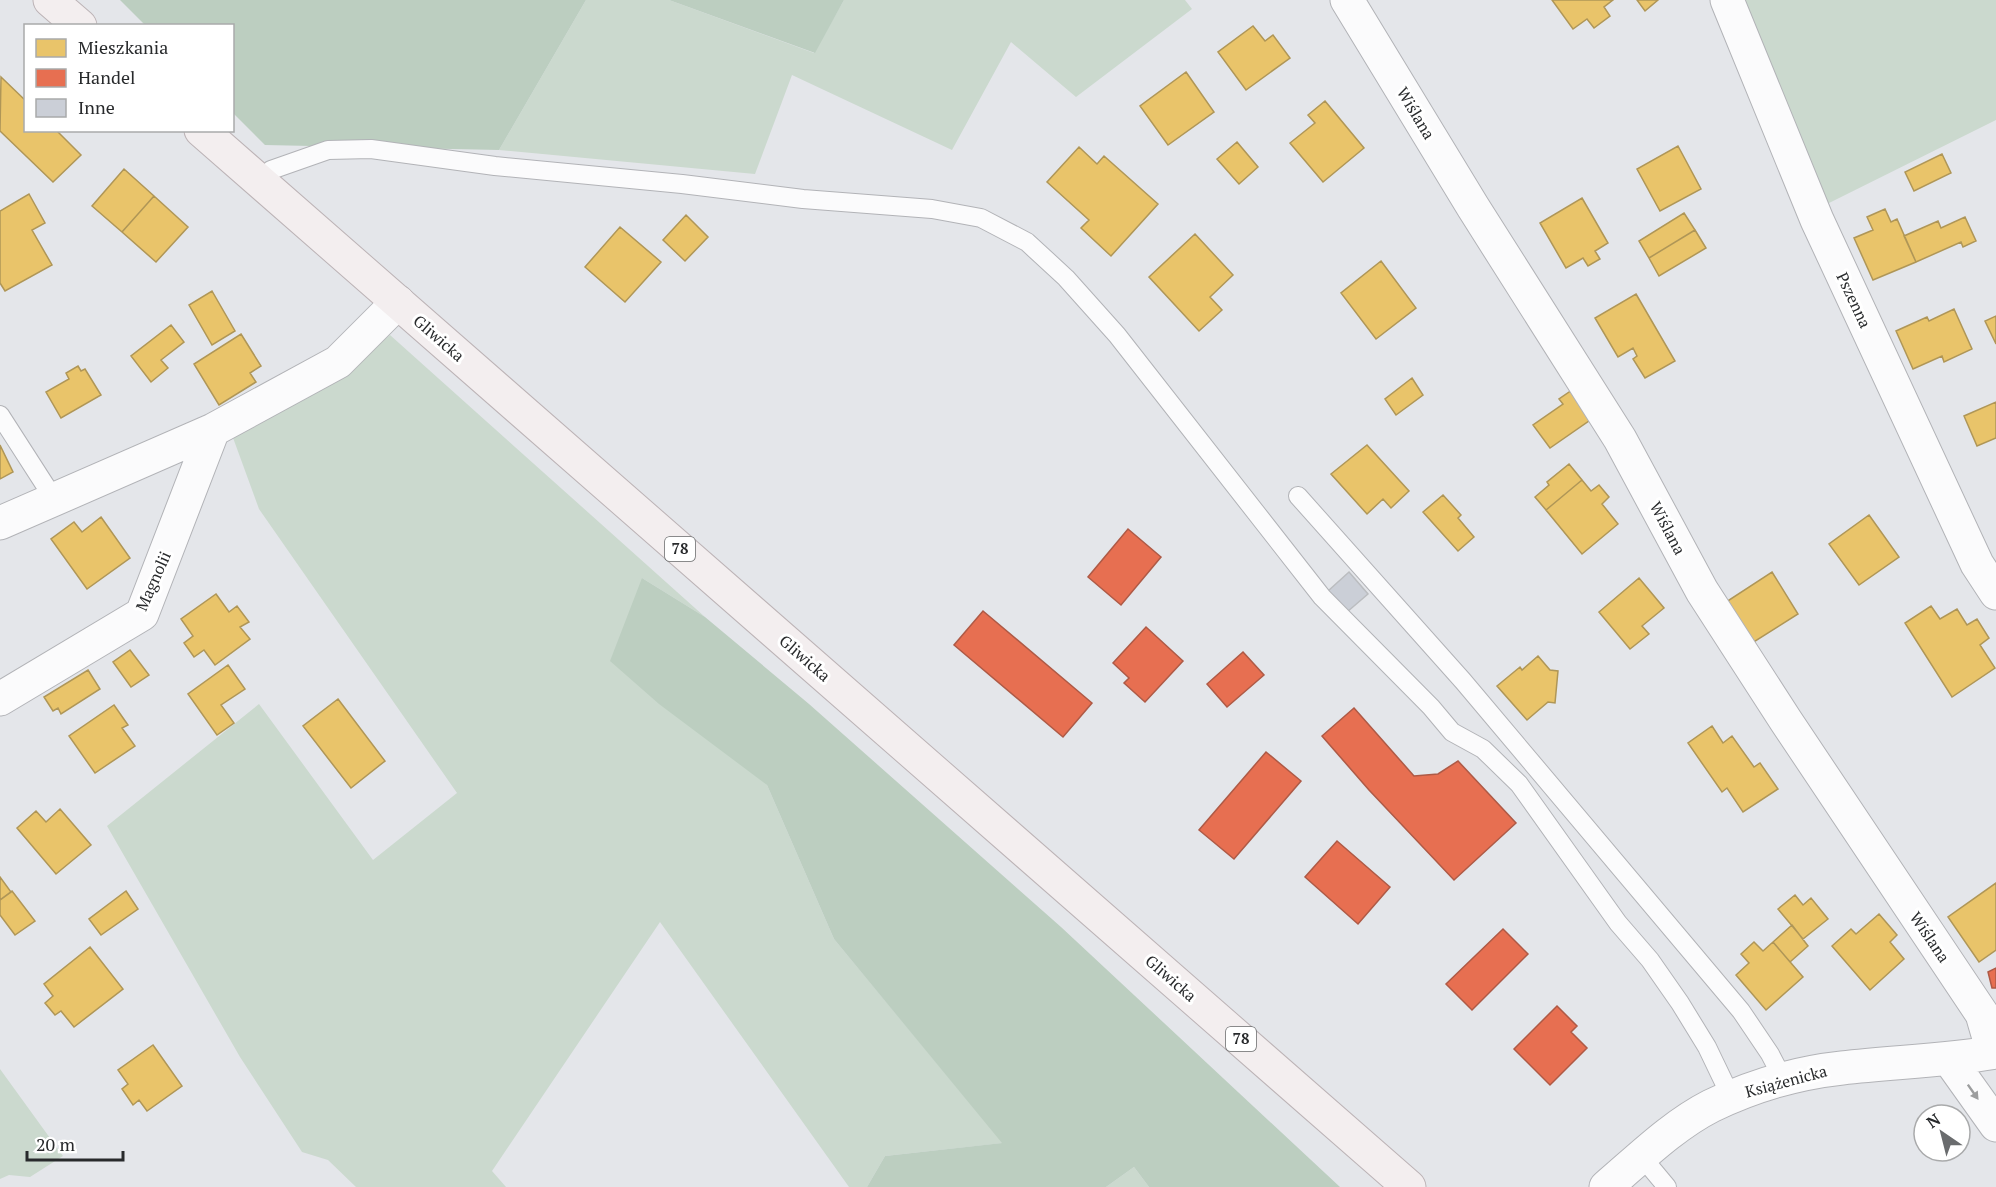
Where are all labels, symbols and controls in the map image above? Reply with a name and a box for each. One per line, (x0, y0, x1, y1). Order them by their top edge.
legend (24, 24, 234, 132)
text: Mieszkania (78, 35, 168, 59)
text: Handel (78, 65, 135, 89)
street label: Wiślana (1392, 83, 1440, 143)
text: Inne (78, 95, 115, 119)
street label: Pszenna (1832, 269, 1876, 331)
street label: Gliwicka (409, 310, 469, 366)
street label: Wiślana (1645, 498, 1691, 558)
road number: 78 (665, 537, 695, 561)
street label: Magnolii (130, 548, 176, 614)
street label: Gliwicka (775, 630, 835, 686)
street label: Wiślana (1905, 907, 1955, 967)
street label: Gliwicka (1141, 950, 1201, 1006)
road number: 78 (1226, 1027, 1256, 1051)
street label: Książenicka (1743, 1060, 1829, 1102)
one-way arrow (1967, 1084, 1978, 1100)
north arrow (1912, 1103, 1972, 1163)
text: N (1922, 1108, 1945, 1133)
scale bar (27, 1124, 123, 1162)
text: 20 m (36, 1132, 76, 1156)

